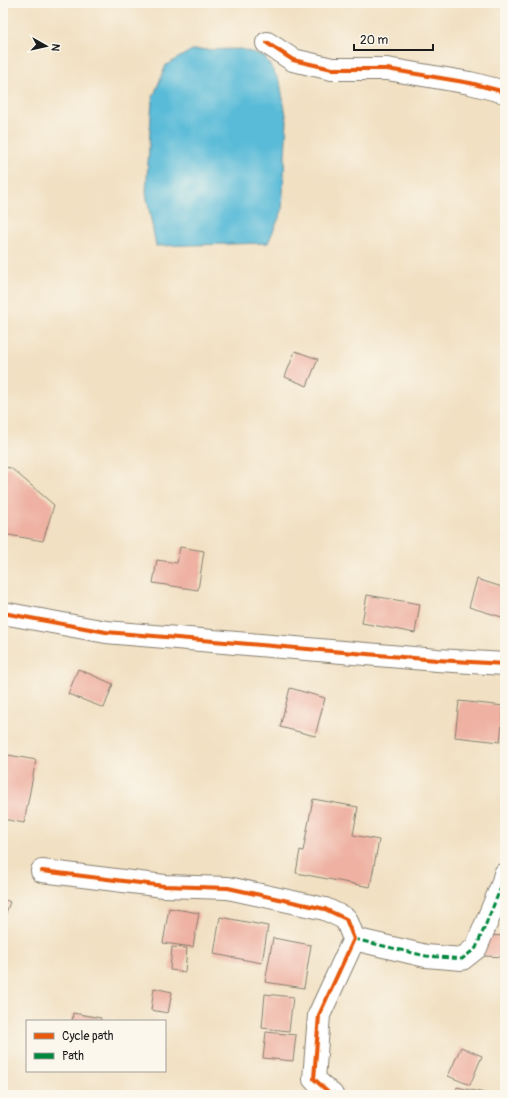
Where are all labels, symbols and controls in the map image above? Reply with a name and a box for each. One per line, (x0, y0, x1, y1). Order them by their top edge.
north arrow (26, 26, 66, 66)
scale bar (354, 26, 433, 52)
text: 20 m (360, 33, 389, 48)
text: N (48, 43, 62, 52)
legend (26, 1020, 166, 1072)
text: Cycle path (62, 1029, 114, 1044)
text: Path (62, 1049, 84, 1064)

